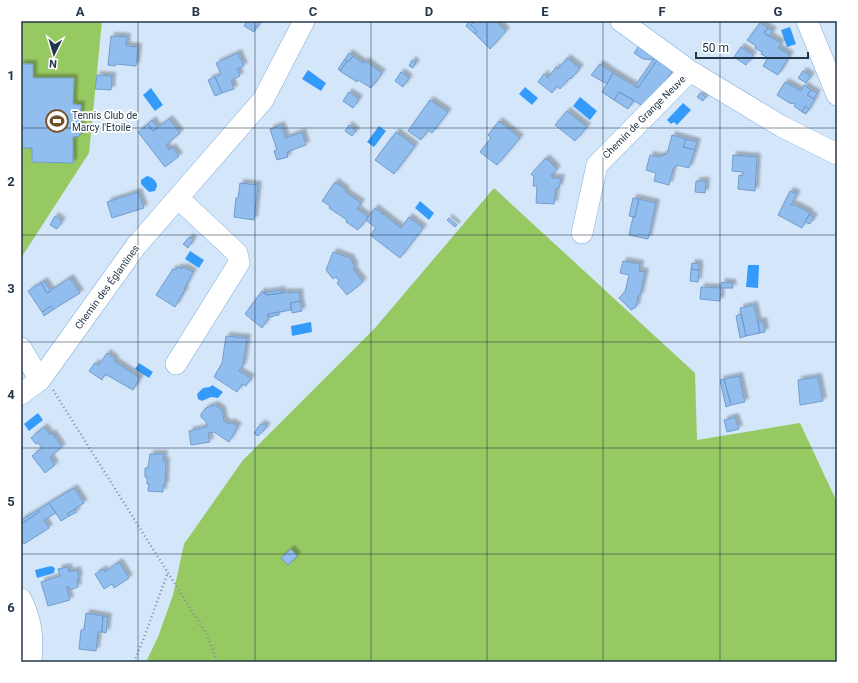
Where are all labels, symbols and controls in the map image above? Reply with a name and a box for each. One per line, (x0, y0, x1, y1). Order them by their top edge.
text: A (76, 4, 85, 19)
text: B (192, 4, 200, 19)
text: C (309, 4, 318, 19)
text: D (425, 4, 433, 19)
text: E (541, 4, 549, 19)
text: F (658, 4, 666, 19)
text: G (774, 4, 783, 19)
north arrow (34, 34, 74, 74)
scale bar (696, 34, 808, 60)
text: 50 m (702, 41, 729, 55)
text: N (49, 57, 58, 70)
text: 1 (7, 68, 15, 83)
street label: Chemin de Grange Neuve (600, 73, 688, 161)
sports icon: Tennis Club de Marcy l'Etoile (44, 108, 70, 134)
place label: Tennis Club de Marcy l'Etoile (72, 110, 137, 133)
text: 2 (7, 174, 15, 189)
street label: Chemin des Églantines (72, 242, 141, 331)
text: 3 (7, 281, 15, 296)
text: 4 (7, 387, 15, 402)
text: 5 (7, 494, 15, 509)
text: 6 (7, 600, 15, 615)

